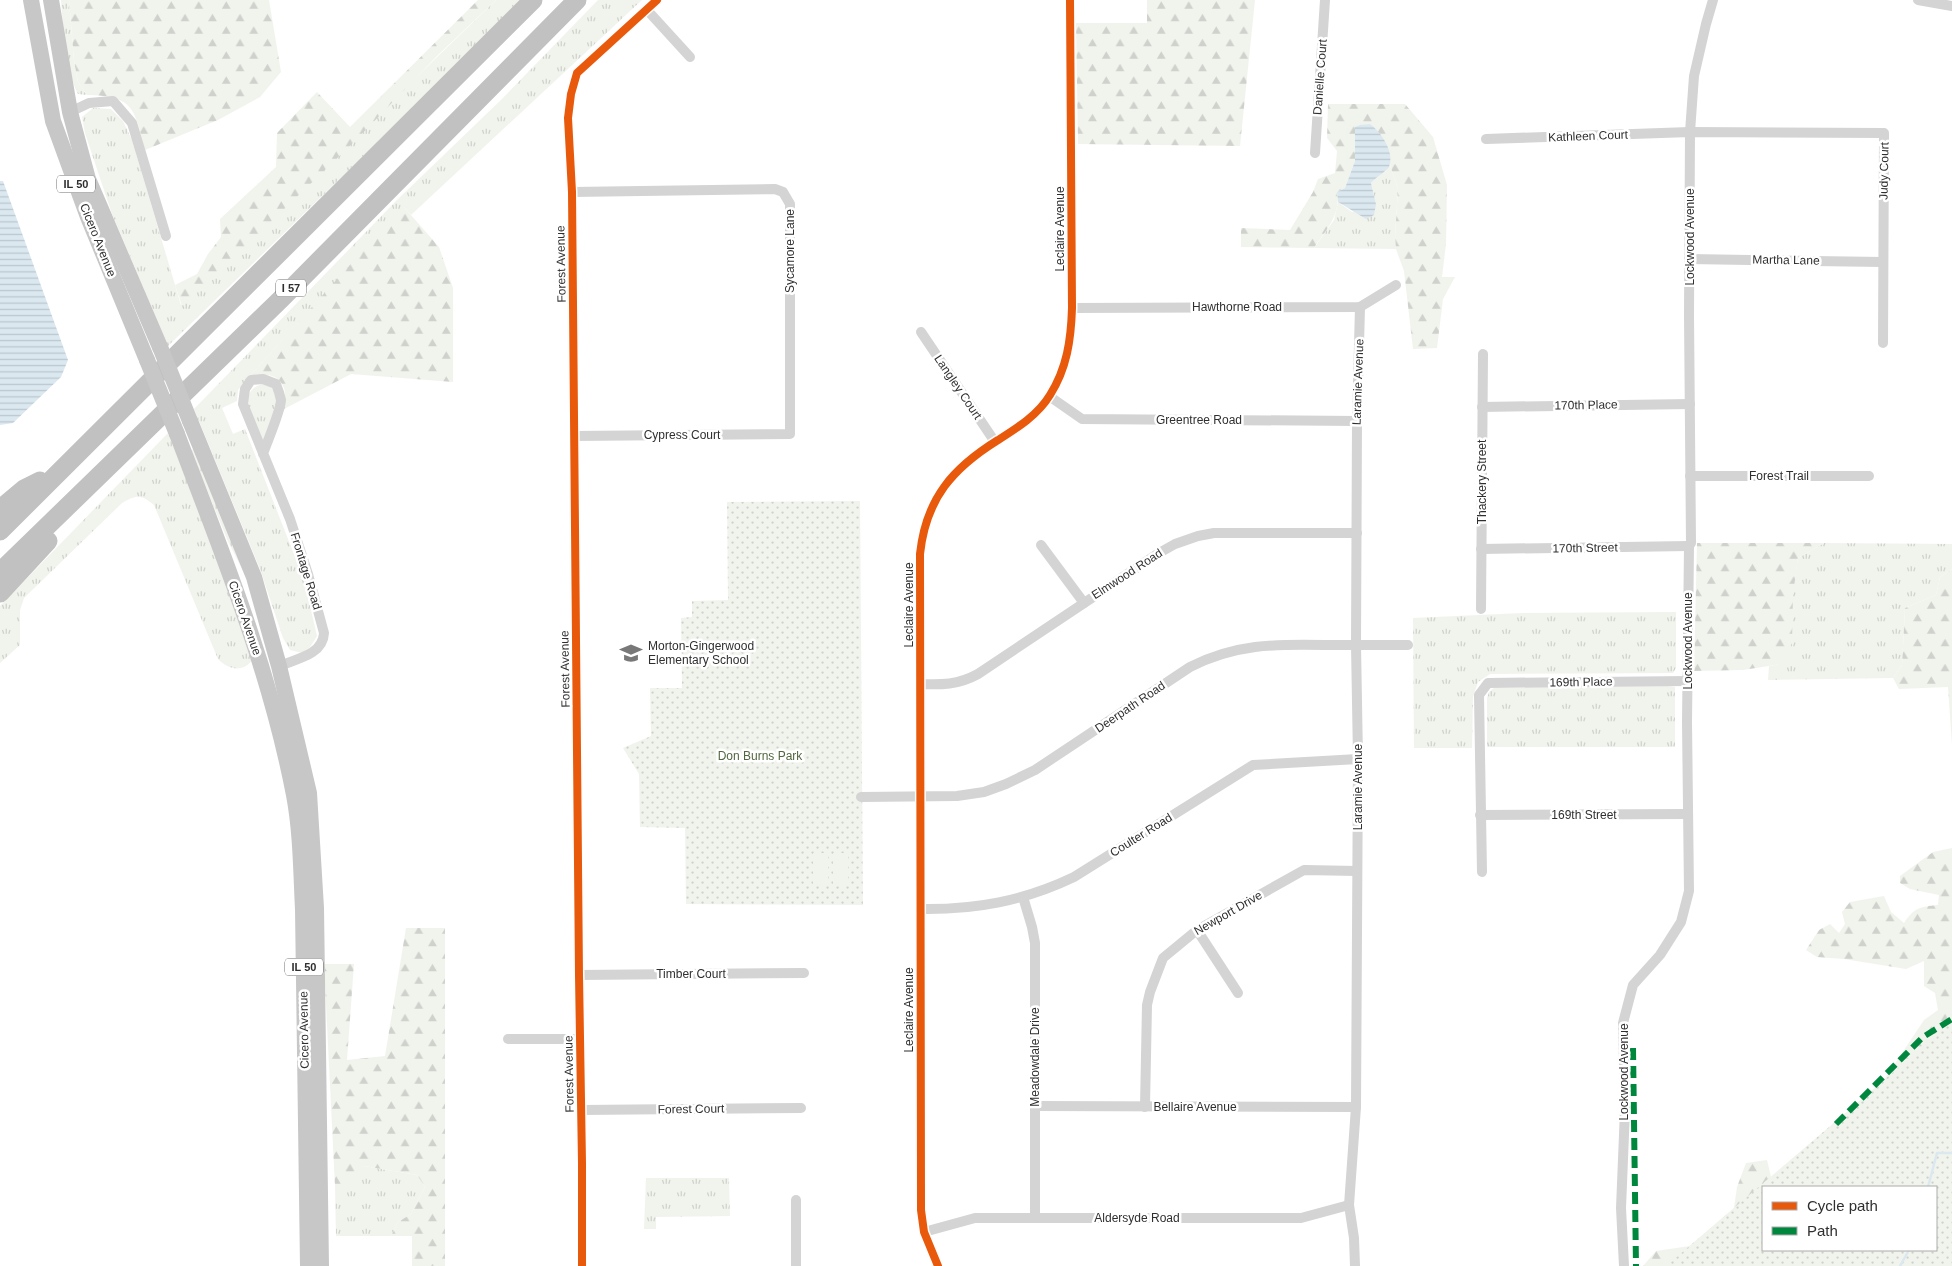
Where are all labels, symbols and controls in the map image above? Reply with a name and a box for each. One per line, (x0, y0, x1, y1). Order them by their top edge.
street label: Danielle Court (1310, 38, 1330, 115)
street label: Kathleen Court (1548, 128, 1629, 144)
street label: Judy Court (1876, 141, 1892, 200)
road number: IL 50 (57, 175, 95, 192)
street label: Leclaire Avenue (1053, 186, 1067, 272)
street label: Lockwood Avenue (1683, 188, 1697, 286)
street label: Cicero Avenue (77, 201, 119, 279)
street label: Sycamore Lane (783, 209, 797, 293)
street label: Forest Avenue (553, 225, 569, 303)
street label: Martha Lane (1752, 252, 1820, 268)
road number: I 57 (276, 280, 306, 296)
street label: Hawthorne Road (1192, 300, 1282, 314)
street label: Laramie Avenue (1349, 338, 1367, 425)
street label: Langley Court (931, 352, 985, 422)
street label: 170th Place (1554, 397, 1618, 413)
street label: Greentree Road (1156, 413, 1242, 427)
street label: Cypress Court (644, 428, 721, 442)
street label: Thackery Street (1475, 439, 1489, 524)
street label: Forest Trail (1749, 469, 1809, 483)
street label: Frontage Road (288, 531, 324, 611)
street label: 170th Street (1552, 540, 1618, 556)
street label: Elmwood Road (1089, 546, 1165, 602)
street label: Leclaire Avenue (902, 562, 916, 648)
street label: Cicero Avenue (226, 579, 264, 657)
street label: Lockwood Avenue (1681, 592, 1695, 690)
street label: Forest Avenue (557, 630, 573, 708)
place label: Morton-Gingerwood Elementary School (648, 639, 754, 667)
school or university icon: Morton-Gingerwood Elementary School (618, 640, 644, 666)
street label: 169th Place (1549, 674, 1613, 690)
street label: Deerpath Road (1092, 678, 1168, 736)
street label: Laramie Avenue (1351, 743, 1365, 830)
park label: Don Burns Park (718, 749, 803, 763)
street label: 169th Street (1551, 808, 1617, 822)
street label: Coulter Road (1107, 810, 1175, 860)
street label: Newport Drive (1192, 888, 1265, 938)
road number: IL 50 (285, 959, 323, 976)
street label: Timber Court (656, 967, 726, 981)
street label: Leclaire Avenue (902, 967, 916, 1053)
street label: Cicero Avenue (296, 991, 312, 1069)
street label: Meadowdale Drive (1028, 1007, 1042, 1107)
street label: Lockwood Avenue (1617, 1023, 1631, 1121)
street label: Forest Avenue (561, 1035, 577, 1113)
street label: Bellaire Avenue (1153, 1100, 1237, 1114)
street label: Forest Court (658, 1101, 725, 1117)
legend (1762, 1186, 1937, 1251)
text: Cycle path (1807, 1197, 1878, 1214)
street label: Aldersyde Road (1094, 1211, 1180, 1225)
text: Path (1807, 1222, 1838, 1239)

